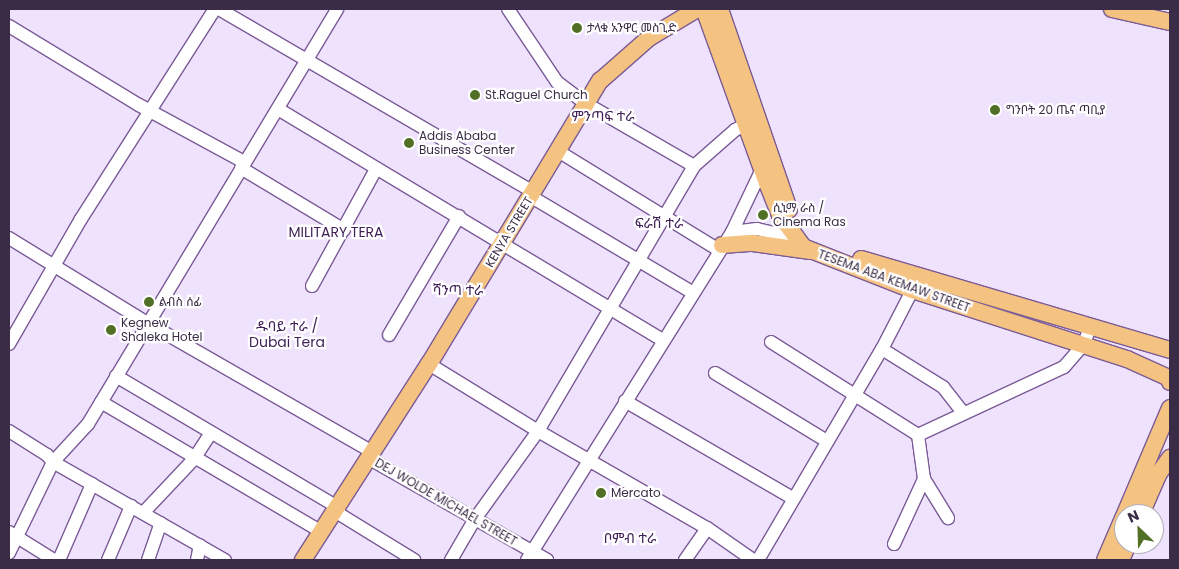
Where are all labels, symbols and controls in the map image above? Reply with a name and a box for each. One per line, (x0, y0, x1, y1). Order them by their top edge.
place label: ታላቁ አንዋር መስጊድ (587, 21, 676, 35)
marker: ታላቁ አንዋር መስጊድ (571, 22, 583, 34)
place label: St.Raguel Church (485, 88, 588, 102)
marker: St.Raguel Church (469, 89, 481, 101)
marker: ግንቦት 20 ጤና ጣቢያ (988, 103, 1002, 117)
place label: ግንቦት 20 ጤና ጣቢያ (1006, 103, 1105, 117)
district label: ምንጣፍ ተራ (572, 108, 634, 124)
place label: Addis Ababa Business Center (419, 129, 515, 157)
marker: Addis Ababa Business Center (403, 137, 415, 149)
street label: KENYA STREET (482, 194, 536, 270)
place label: ሲኒማ ራስ / Cinema Ras (773, 201, 846, 229)
marker: ሲኒማ ራስ / Cinema Ras (757, 209, 769, 221)
district label: ፍራሽ ተራ (635, 215, 683, 231)
district label: MILITARY TERA (280, 224, 392, 240)
street label: TESEMA ABA KEMAW STREET (816, 247, 972, 315)
district label: ሻንጣ ተራ (433, 282, 483, 298)
place label: ልብስ ሰፊ (159, 295, 201, 309)
marker: ልብስ ሰፊ (143, 296, 155, 308)
place label: Kegnew Shaleka Hotel (121, 316, 202, 344)
district label: ዱባይ ተራ / Dubai Tera (243, 318, 331, 351)
marker: Kegnew Shaleka Hotel (105, 324, 117, 336)
street label: DEJ WOLDE MICHAEL STREET (372, 455, 520, 549)
place label: Mercato (611, 486, 661, 500)
marker: Mercato (595, 487, 607, 499)
north arrow (1114, 504, 1164, 554)
text: N (1124, 505, 1142, 527)
district label: ቦምብ ተራ (604, 530, 656, 546)

